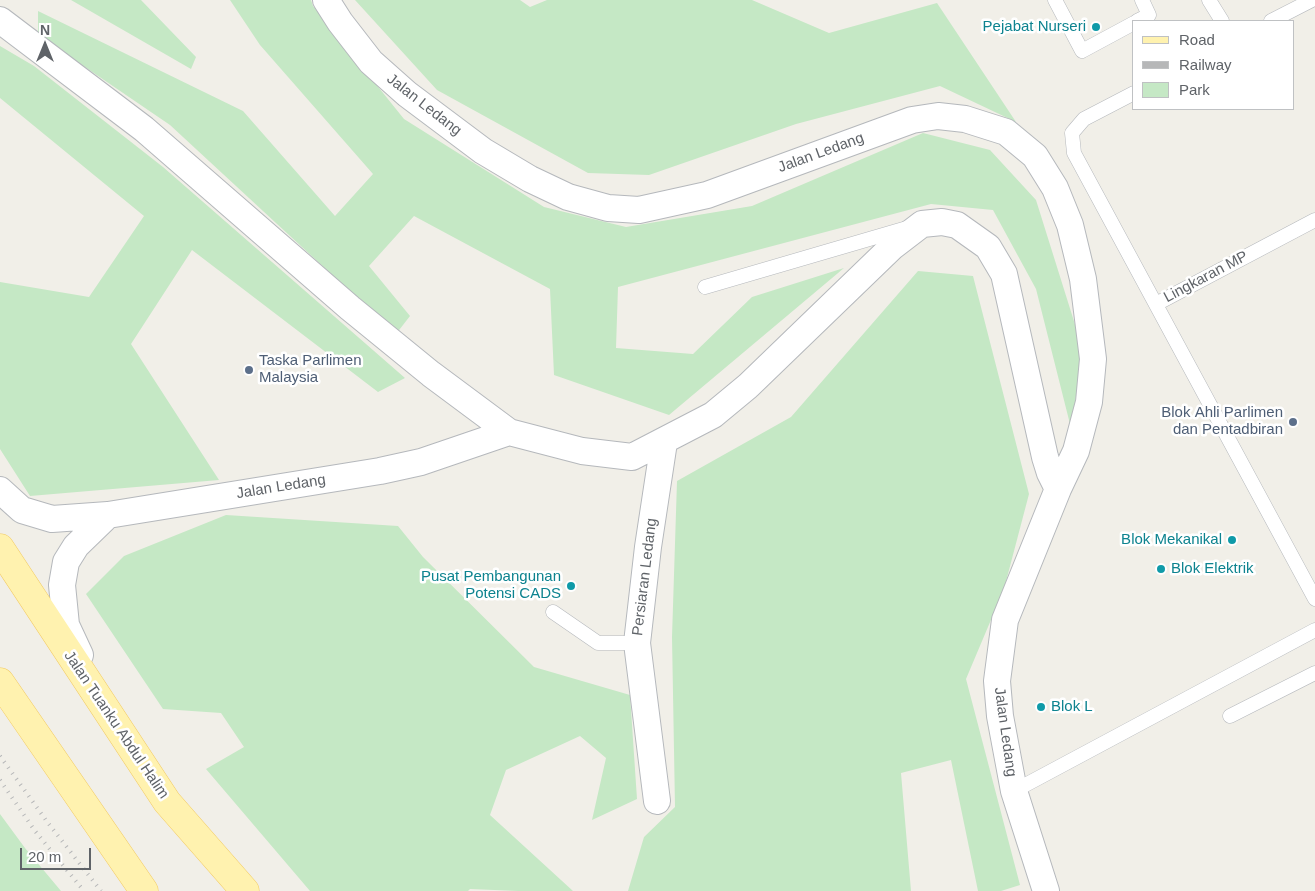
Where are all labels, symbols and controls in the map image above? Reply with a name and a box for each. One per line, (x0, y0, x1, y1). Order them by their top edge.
place label: Pejabat Nurseri (983, 18, 1086, 36)
north arrow (20, 20, 70, 70)
legend (1132, 20, 1295, 110)
marker: Pejabat Nurseri (1090, 21, 1102, 33)
text: N (40, 22, 50, 38)
text: Road (1179, 31, 1215, 48)
text: Railway (1179, 56, 1232, 73)
street label: Jalan Ledang (383, 70, 465, 140)
text: Park (1179, 81, 1210, 98)
street label: Jalan Ledang (776, 129, 866, 177)
street label: Lingkaran MP (1161, 247, 1251, 307)
place label: Taska Parlimen Malaysia (259, 352, 362, 387)
marker: Taska Parlimen Malaysia (243, 364, 255, 376)
place label: Blok Ahli Parlimen dan Pentadbiran (1161, 404, 1283, 439)
marker: Blok Ahli Parlimen dan Pentadbiran (1287, 416, 1299, 428)
street label: Jalan Ledang (235, 471, 327, 503)
street label: Persiaran Ledang (629, 517, 661, 637)
place label: Blok Mekanikal (1121, 531, 1222, 549)
marker: Blok Mekanikal (1226, 534, 1238, 546)
place label: Blok Elektrik (1171, 560, 1254, 578)
marker: Blok Elektrik (1155, 563, 1167, 575)
place label: Pusat Pembangunan Potensi CADS (421, 568, 561, 603)
marker: Pusat Pembangunan Potensi CADS (565, 580, 577, 592)
street label: Jalan Tuanku Abdul Halim (60, 648, 172, 802)
street label: Jalan Ledang (990, 686, 1020, 778)
place label: Blok L (1051, 698, 1093, 716)
marker: Blok L (1035, 701, 1047, 713)
scale bar (22, 838, 94, 870)
text: 20 m (28, 848, 61, 865)

